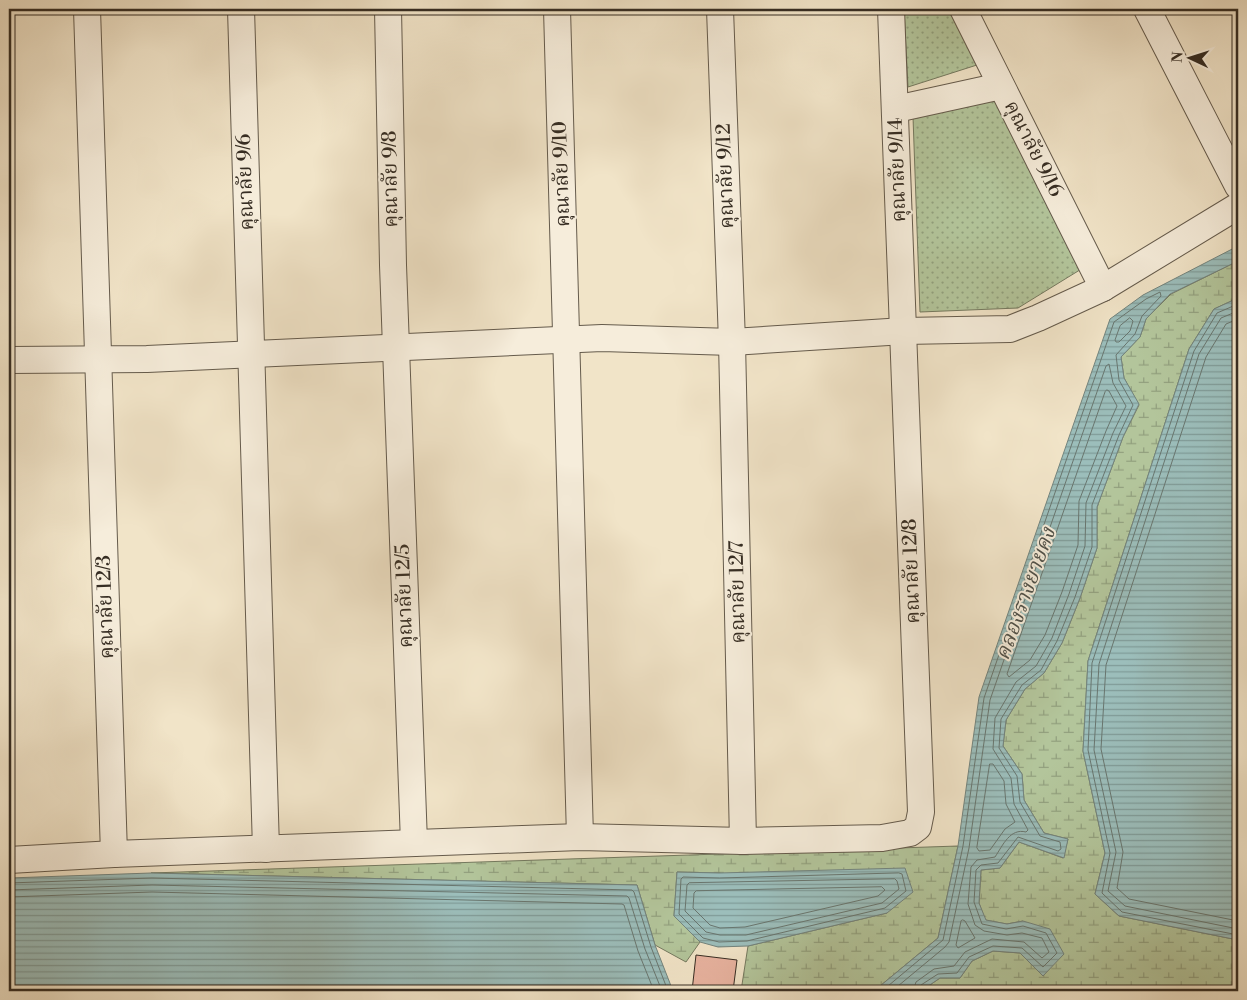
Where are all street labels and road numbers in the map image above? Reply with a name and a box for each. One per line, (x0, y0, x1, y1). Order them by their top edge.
street label: คุณาลัย 9/16 (998, 97, 1068, 201)
street label: คุณาลัย 9/14 (884, 117, 912, 223)
street label: คุณาลัย 9/10 (548, 121, 576, 227)
street label: คุณาลัย 9/12 (712, 123, 740, 229)
street label: คุณาลัย 9/8 (378, 130, 404, 228)
street label: คุณาลัย 9/6 (232, 133, 260, 231)
street label: คุณาลัย 12/8 (898, 518, 926, 624)
street label: คุณาลัย 12/7 (725, 540, 751, 644)
street label: คุณาลัย 12/5 (391, 544, 419, 648)
street label: คุณาลัย 12/3 (92, 554, 120, 660)

